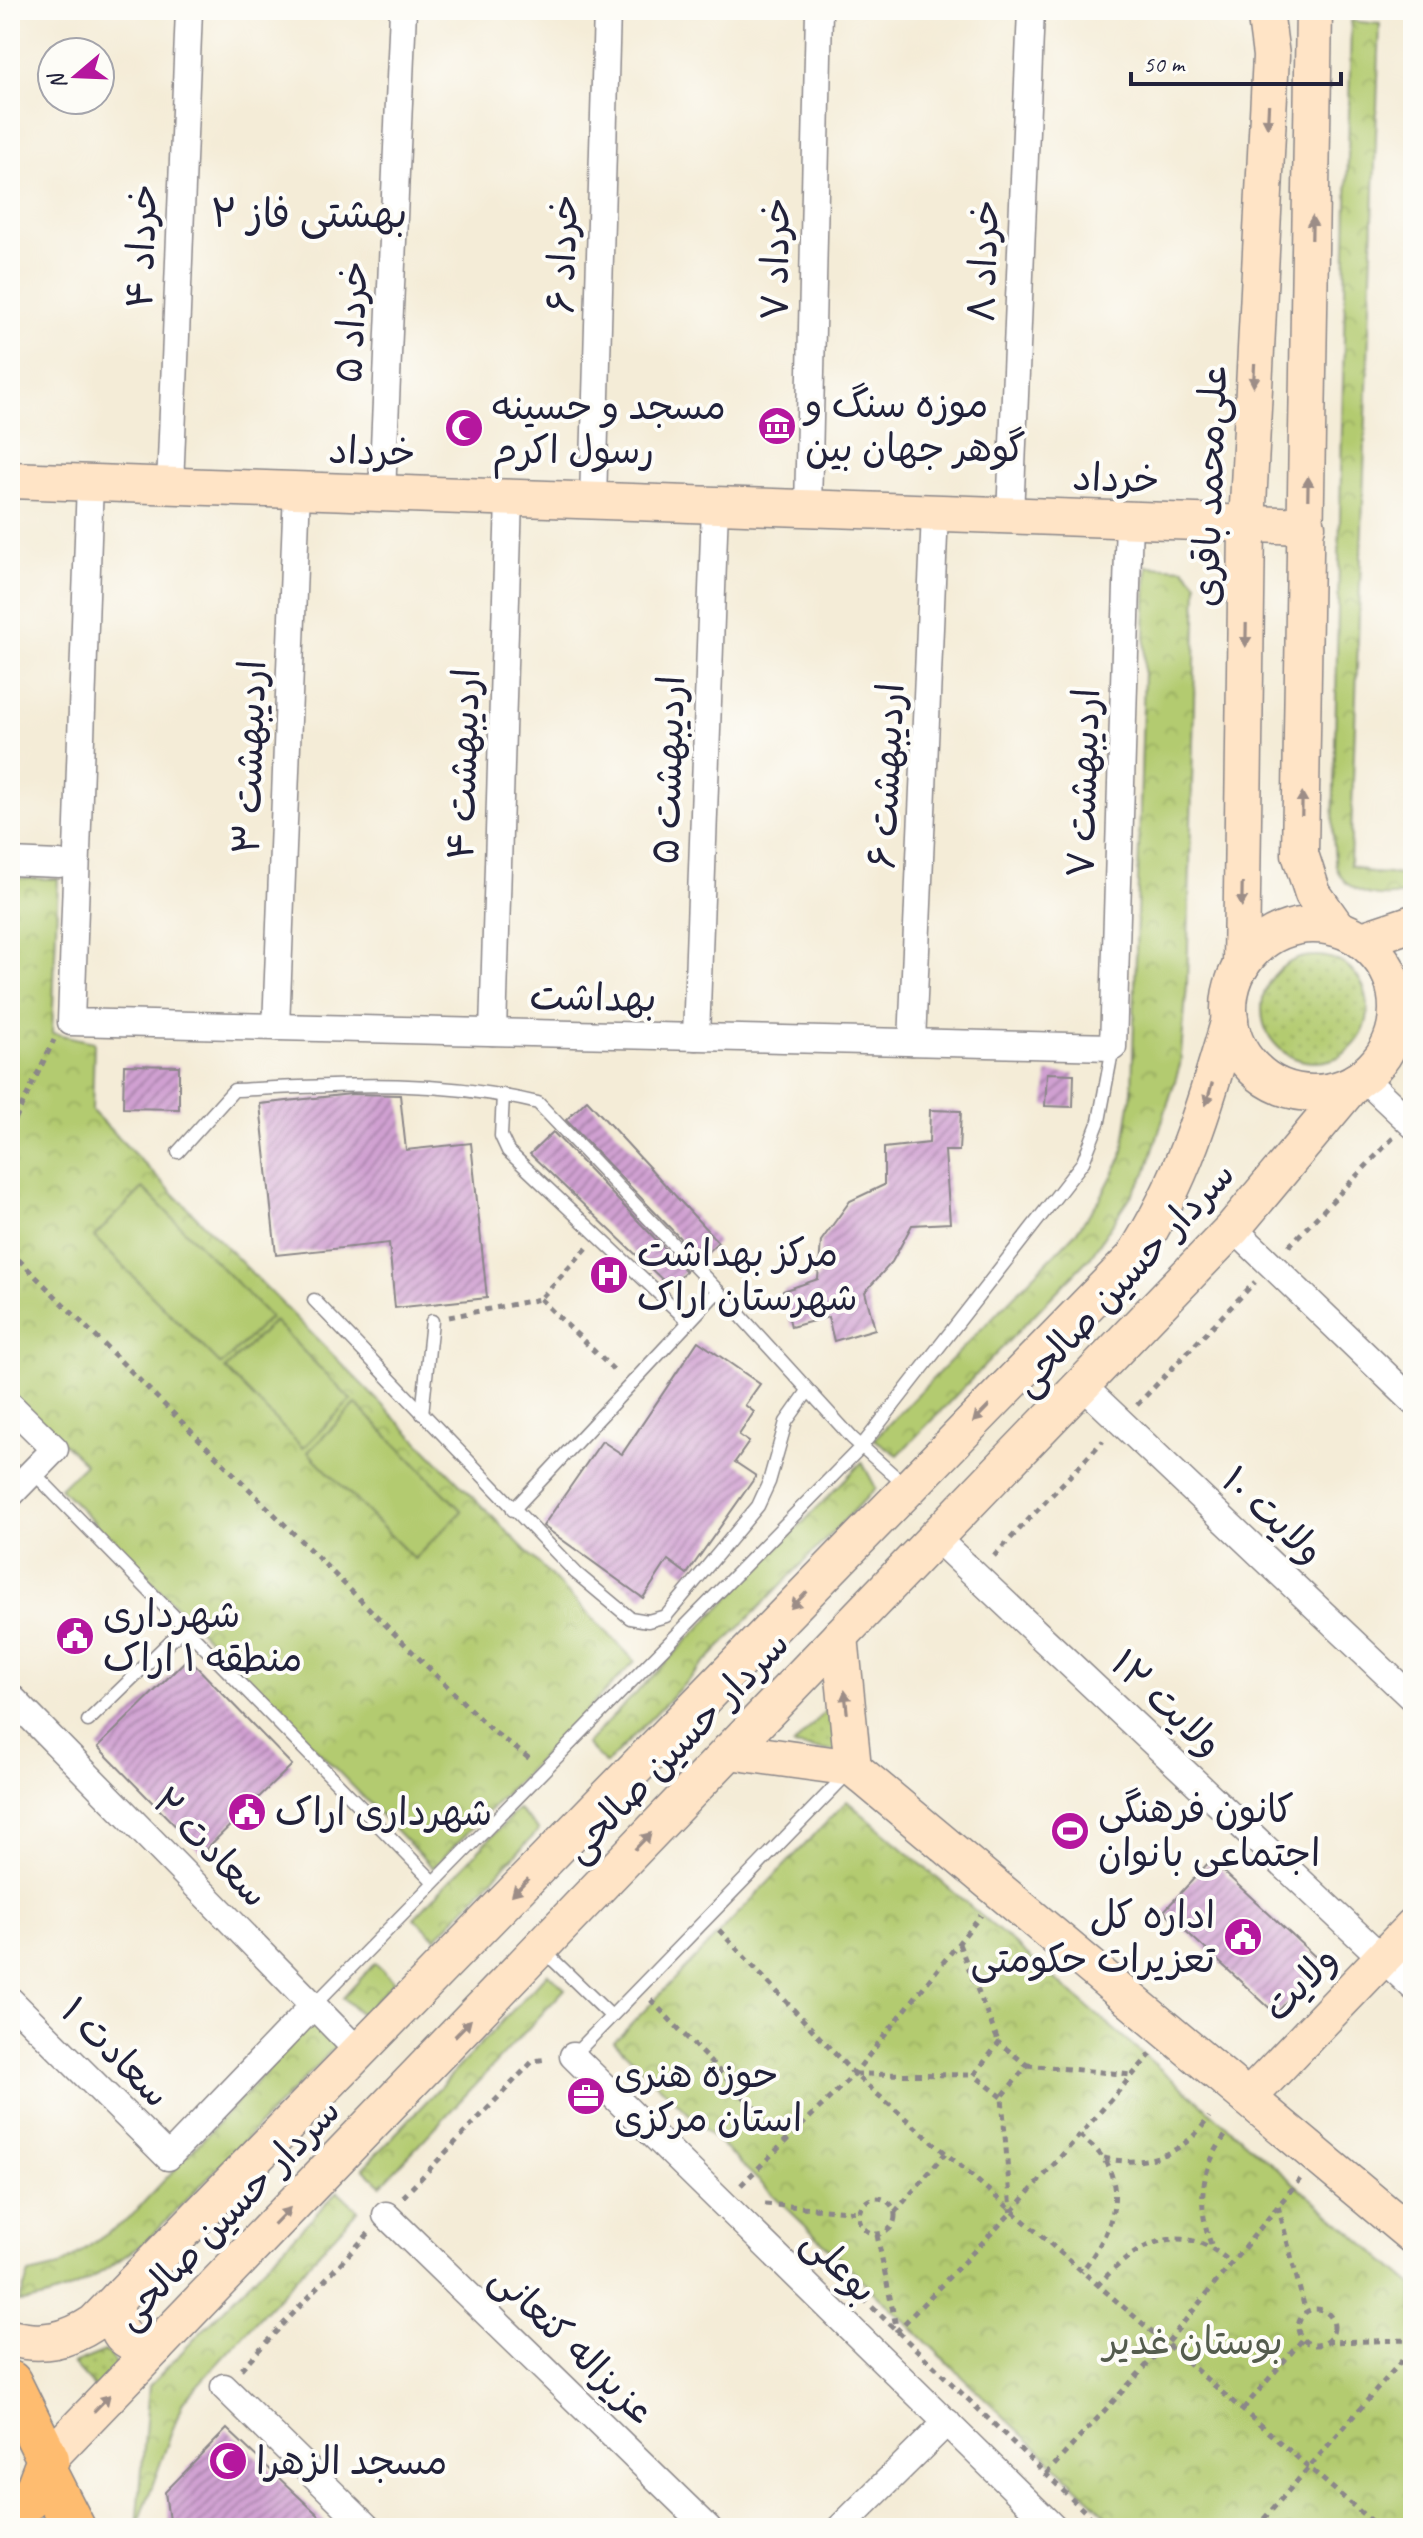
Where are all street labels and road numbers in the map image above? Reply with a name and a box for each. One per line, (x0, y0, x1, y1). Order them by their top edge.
street label: خرداد ۴ (116, 183, 167, 309)
street label: خرداد ۶ (537, 194, 588, 314)
street label: خرداد ۷ (751, 197, 800, 321)
street label: خرداد ۸ (958, 199, 1009, 323)
street label: خرداد ۵ (325, 260, 378, 384)
street label: علی‌محمد باقری (1182, 365, 1238, 608)
street label: خرداد (328, 426, 416, 477)
street label: خرداد (1072, 453, 1160, 504)
street label: اردیبهشت ۳ (223, 659, 276, 855)
street label: اردیبهشت ۴ (437, 667, 490, 861)
street label: اردیبهشت ۵ (642, 675, 695, 865)
street label: اردیبهشت ۶ (858, 682, 915, 870)
street label: اردیبهشت ۷ (1057, 687, 1110, 879)
street label: بهداشت (529, 973, 657, 1022)
street label: سردار حسین صالحی (1002, 1151, 1245, 1406)
street label: ولایت ۱۰ (1212, 1456, 1334, 1574)
street label: سردار حسین صالحی (554, 1621, 800, 1873)
street label: ولایت ۱۲ (1101, 1640, 1232, 1767)
street label: سعادت ۲ (142, 1778, 279, 1917)
street label: ولایت (1253, 1936, 1348, 2031)
street label: سعادت ۱ (51, 1988, 180, 2117)
street label: سردار حسین صالحی (105, 2088, 351, 2340)
street label: بوعلی (792, 2218, 887, 2313)
street label: عزیزاله کنعانی (480, 2254, 665, 2435)

